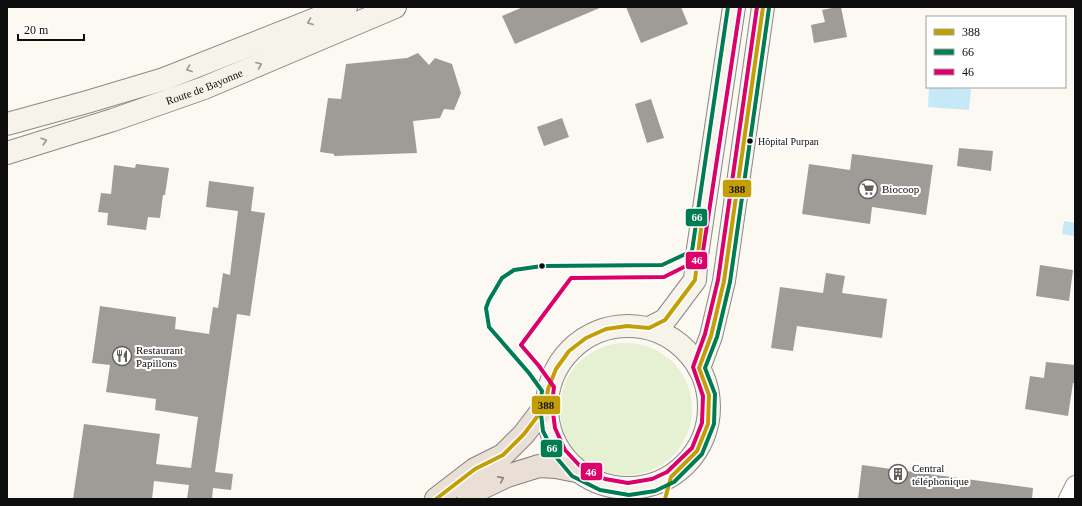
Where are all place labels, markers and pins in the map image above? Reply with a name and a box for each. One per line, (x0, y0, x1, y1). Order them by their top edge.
marker: Hôpital Purpan (745, 136, 755, 146)
place label: Hôpital Purpan (758, 136, 819, 147)
supermarket icon: Biocoop (857, 178, 879, 200)
place label: Biocoop (882, 183, 920, 195)
unlabelled marker (537, 261, 547, 271)
place label: Restaurant Papillons (136, 344, 183, 369)
restaurant icon: Restaurant Papillons (111, 345, 133, 367)
place label: Central téléphonique (912, 462, 969, 487)
building icon: Central téléphonique (887, 463, 909, 485)

